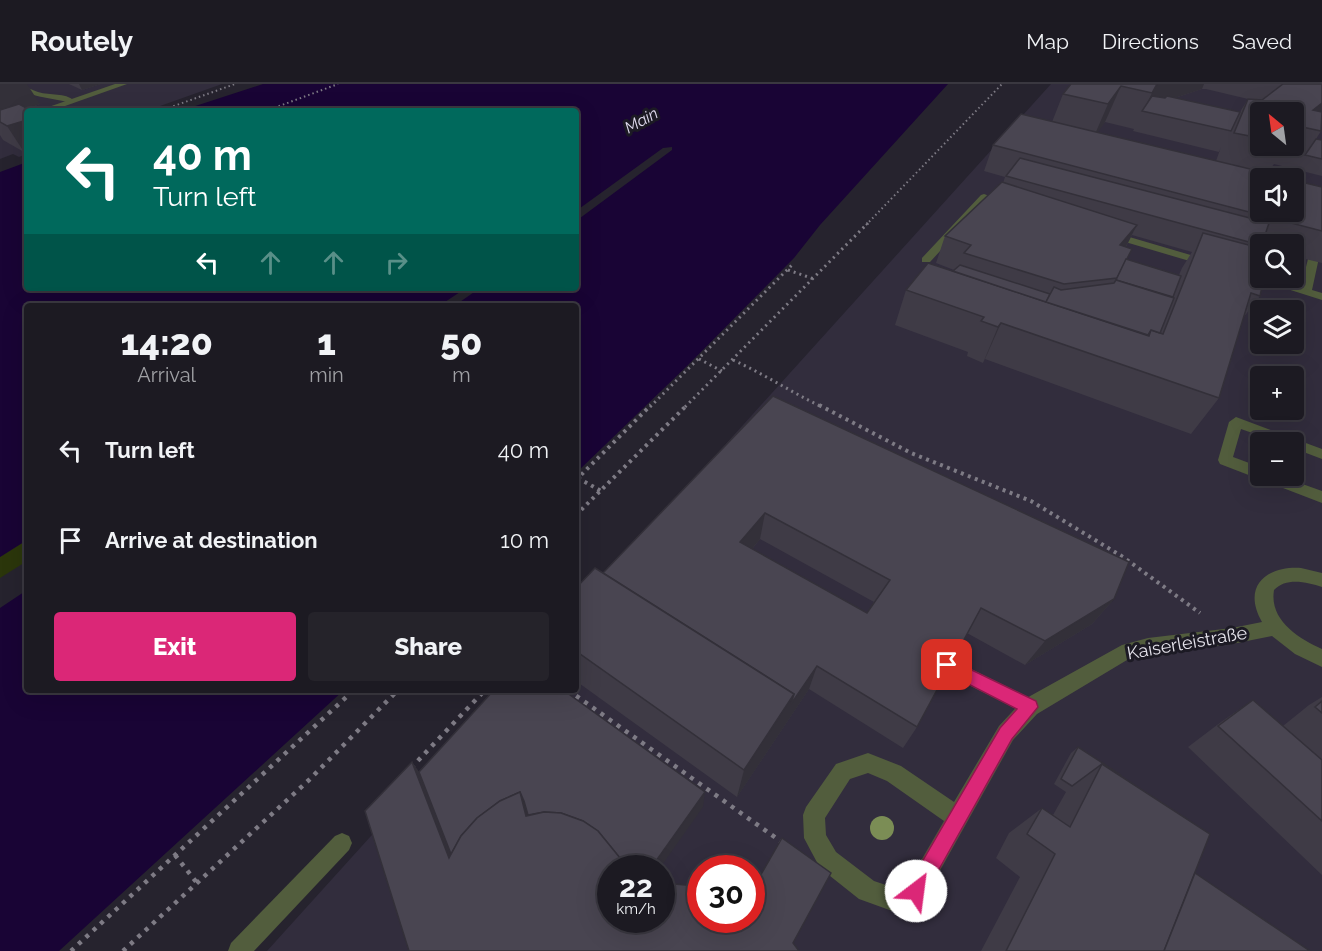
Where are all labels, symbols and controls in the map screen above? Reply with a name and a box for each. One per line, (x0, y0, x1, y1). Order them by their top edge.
text: Routely (30, 25, 133, 58)
text: Map (1026, 29, 1069, 54)
text: Directions (1102, 29, 1199, 54)
text: Saved (1232, 29, 1292, 54)
north arrow (1250, 102, 1304, 156)
map controls (1250, 102, 1304, 486)
water label: Main (621, 104, 661, 137)
text: 40 m (153, 131, 252, 180)
icon: left (54, 132, 132, 210)
button: sound (1250, 168, 1304, 222)
text: Turn left (153, 181, 256, 212)
button: search (1250, 234, 1304, 288)
icon: left (191, 246, 224, 279)
icon: ahead (254, 246, 287, 279)
icon: ahead (317, 246, 350, 279)
icon: right (380, 246, 413, 279)
button: layers (1250, 300, 1304, 354)
text: 14:20 (121, 321, 213, 363)
text: 1 (317, 321, 336, 363)
text: 50 (440, 321, 482, 363)
text: Arrival (137, 363, 196, 387)
text: min (309, 363, 344, 387)
text: m (452, 363, 471, 387)
button: + (1250, 366, 1304, 420)
button: − (1250, 432, 1304, 486)
icon: left (54, 434, 87, 467)
text: Turn left (105, 437, 195, 463)
text: 40 m (498, 437, 549, 463)
icon: arrive (54, 524, 87, 557)
text: Arrive at destination (105, 527, 318, 553)
text: 10 m (500, 527, 549, 553)
button: Exit (54, 612, 296, 681)
button: Share (308, 612, 549, 681)
street label: Kaiserleistraße (1125, 622, 1249, 663)
pin (921, 639, 972, 690)
icon: arrive (930, 648, 963, 681)
speed limit sign: 30 (687, 855, 765, 933)
position arrow (884, 859, 948, 923)
text: 22 (619, 869, 653, 904)
text: km/h (616, 900, 656, 918)

